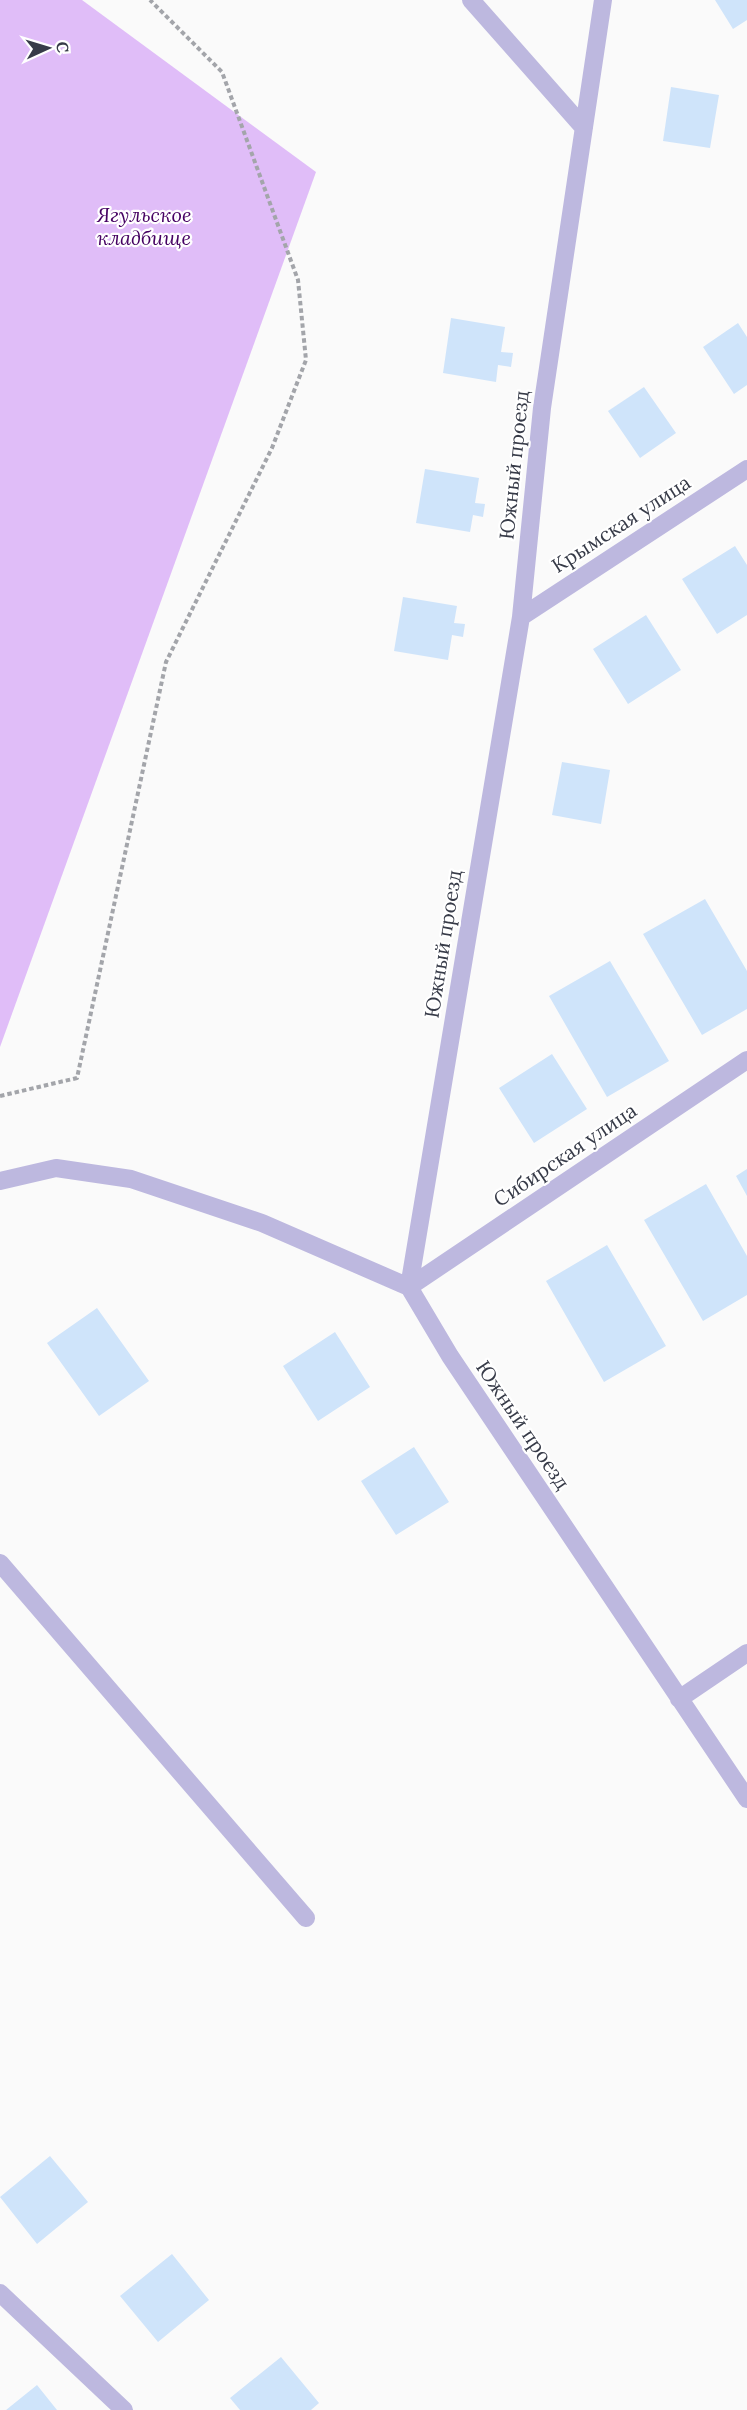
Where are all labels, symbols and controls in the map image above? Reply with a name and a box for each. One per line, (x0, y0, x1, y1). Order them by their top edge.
north arrow (18, 18, 78, 78)
text: С (53, 41, 73, 53)
park label: Ягульское кладбище (96, 202, 192, 250)
street label: Южный проезд (493, 389, 534, 541)
street label: Крымская улица (547, 469, 695, 578)
street label: Южный проезд (418, 868, 467, 1020)
street label: Сибирская улица (488, 1097, 641, 1212)
street label: Южный проезд (471, 1356, 576, 1494)

